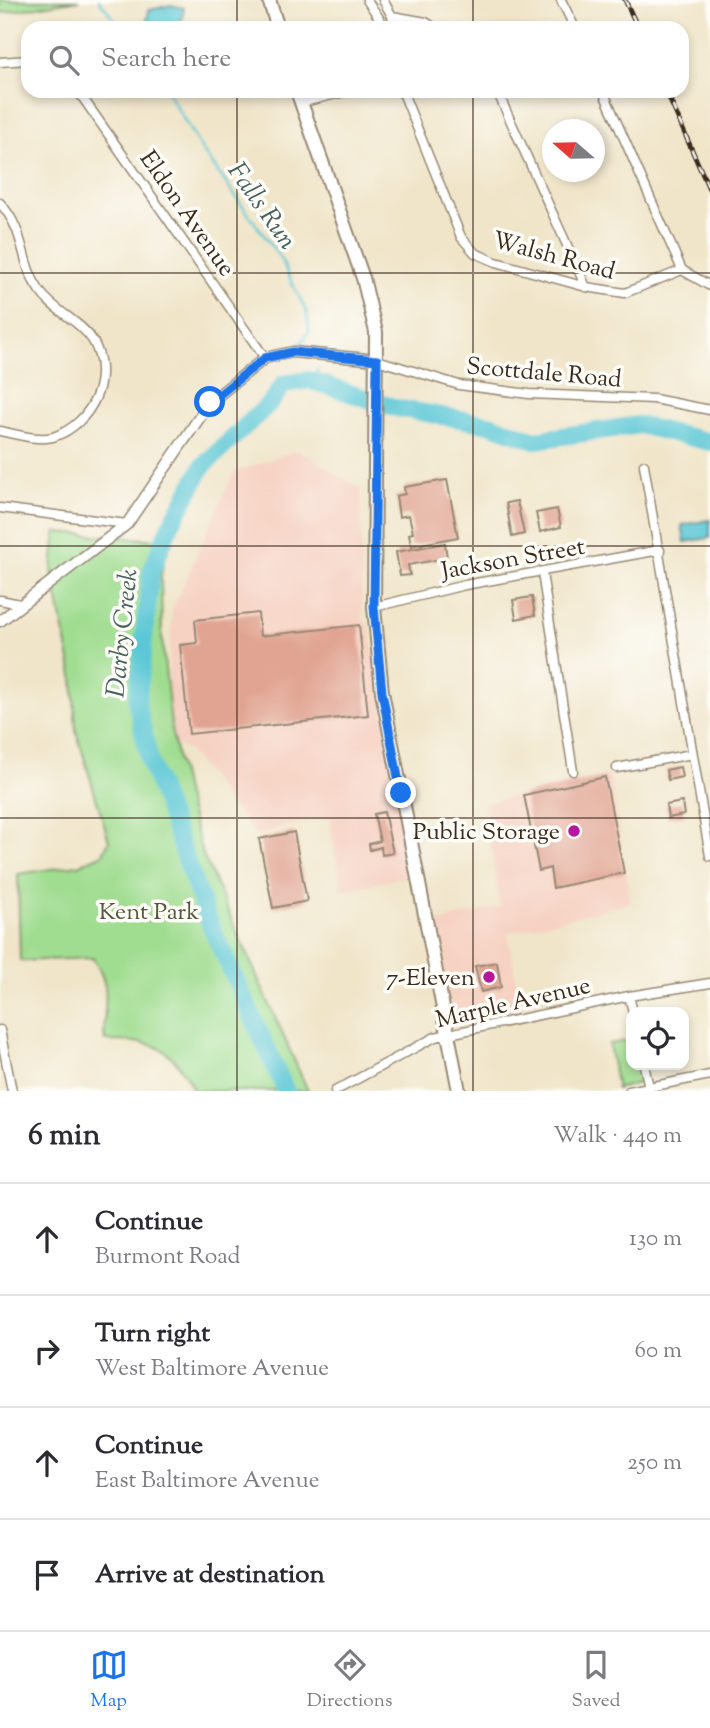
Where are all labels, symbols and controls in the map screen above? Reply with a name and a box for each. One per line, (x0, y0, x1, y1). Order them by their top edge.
search box (21, 21, 689, 98)
icon: search (45, 41, 83, 79)
text: Search here (101, 41, 231, 78)
north arrow (542, 119, 605, 182)
street label: Eldon Avenue (130, 144, 242, 284)
water label: Falls Run (217, 155, 305, 258)
street label: Walsh Road (488, 224, 619, 290)
street label: Scottdale Road (465, 350, 623, 398)
route start (194, 386, 225, 417)
street label: Jackson Street (437, 531, 588, 590)
water label: Darby Creek (98, 567, 149, 699)
route end (385, 777, 416, 808)
place label: Public Storage (413, 816, 560, 850)
marker: Public Storage (566, 823, 582, 839)
park label: Kent Park (99, 896, 199, 930)
place label: 7-Eleven (386, 962, 475, 996)
marker: 7-Eleven (481, 969, 497, 985)
street label: Marple Avenue (433, 970, 594, 1038)
map controls (626, 1007, 689, 1070)
button: locate (626, 1007, 689, 1070)
text: 6 min (28, 1115, 100, 1158)
text: Walk · 440 m (553, 1120, 682, 1153)
text: Continue (95, 1204, 203, 1241)
icon: ahead (28, 1220, 66, 1258)
text: 130 m (629, 1223, 682, 1256)
text: Burmont Road (95, 1241, 241, 1274)
text: Turn right (95, 1316, 210, 1353)
icon: right (28, 1332, 66, 1370)
text: 60 m (634, 1335, 682, 1368)
text: West Baltimore Avenue (95, 1353, 329, 1386)
text: Continue (95, 1428, 203, 1465)
icon: ahead (28, 1444, 66, 1482)
text: 250 m (627, 1447, 682, 1480)
text: East Baltimore Avenue (95, 1465, 319, 1498)
icon: arrive (28, 1556, 66, 1594)
text: Arrive at destination (95, 1557, 325, 1594)
tab: Map (90, 1646, 128, 1715)
tab: Directions (307, 1646, 392, 1715)
tab: Saved (572, 1646, 620, 1715)

